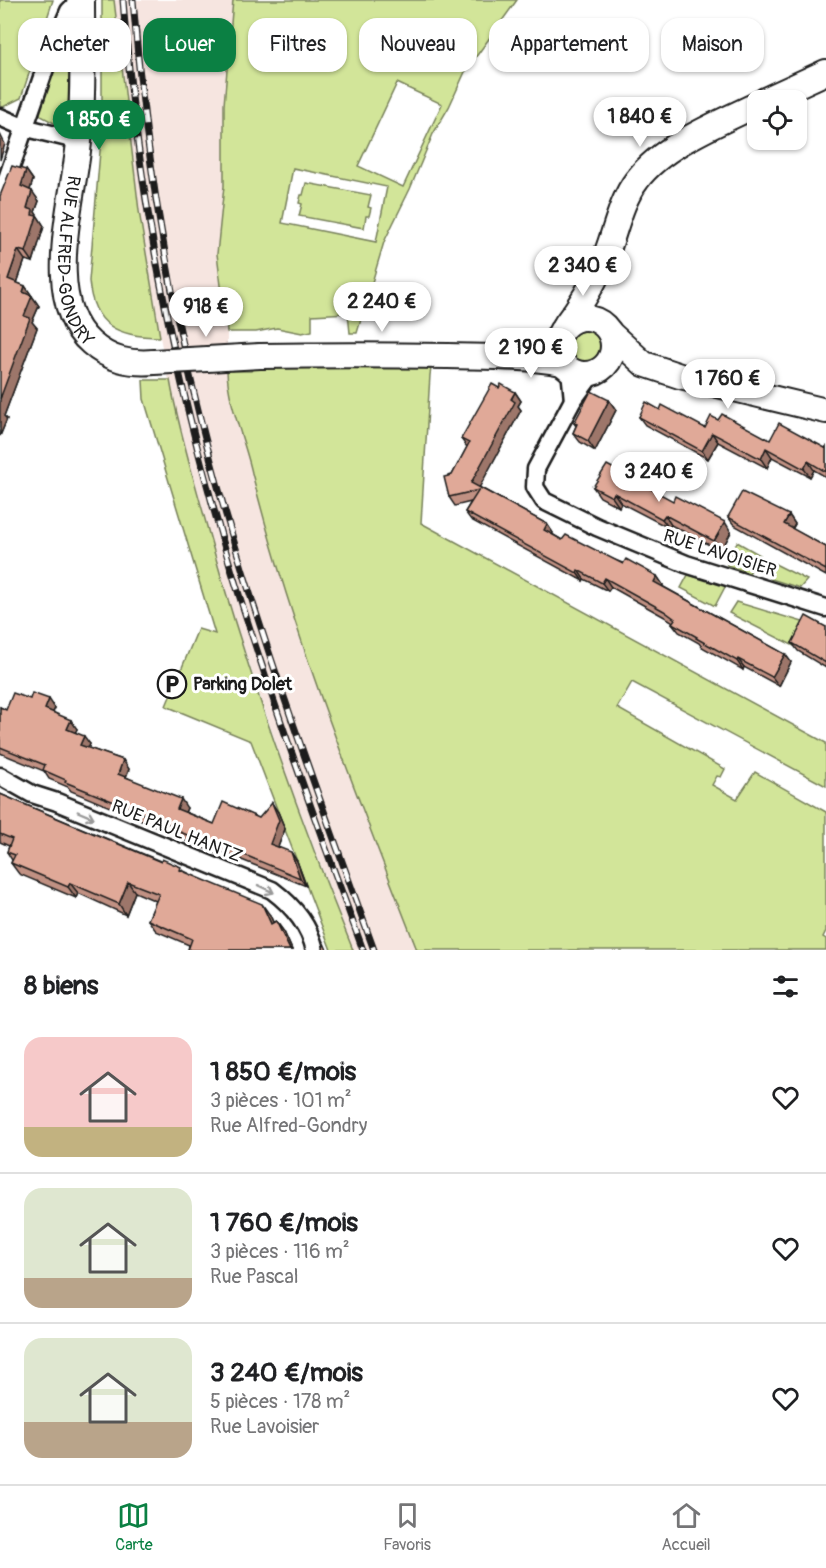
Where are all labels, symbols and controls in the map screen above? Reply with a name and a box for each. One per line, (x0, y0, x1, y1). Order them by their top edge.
chip: Acheter (18, 18, 131, 72)
chip: Louer (143, 18, 236, 72)
chip: Filtres (248, 18, 347, 72)
chip: Nouveau (359, 18, 477, 72)
chip: Appartement (489, 18, 649, 72)
chip: Maison (661, 18, 764, 72)
map controls (747, 90, 807, 150)
button: locate (747, 90, 807, 150)
pin: 1 840 € (585, 97, 695, 148)
pin: 1 850 € (44, 100, 154, 151)
text: 1 840 € (607, 104, 673, 129)
text: 1 850 € (67, 107, 131, 132)
street label: RUE ALFRED-GONDRY (52, 174, 99, 352)
pin: 2 340 € (528, 246, 638, 297)
text: 2 340 € (548, 253, 618, 278)
pin: 2 240 € (327, 282, 437, 333)
pin: 918 € (164, 287, 248, 338)
text: 2 240 € (347, 289, 417, 314)
text: 918 € (183, 294, 229, 319)
pin: 2 190 € (476, 328, 586, 379)
text: 2 190 € (499, 335, 563, 360)
pin: 1 760 € (673, 359, 783, 410)
text: 1 760 € (695, 366, 761, 391)
pin: 3 240 € (604, 452, 714, 503)
text: 3 240 € (624, 459, 694, 484)
street label: RUE LAVOISIER (660, 524, 779, 583)
parking icon: Parking Dolet (156, 668, 188, 700)
place label: Parking Dolet (193, 673, 293, 696)
street label: RUE PAUL HANTZ (108, 795, 245, 868)
one-way arrow (76, 810, 95, 821)
one-way arrow (257, 883, 275, 895)
text: 8 biens (24, 970, 98, 1002)
icon: filters (769, 970, 802, 1003)
text: 1 850 €/mois (210, 1056, 356, 1088)
icon: home (72, 1061, 144, 1133)
icon: heart (769, 1081, 802, 1114)
text: 3 pièces · 101 m² (210, 1088, 352, 1113)
text: Rue Alfred-Gondry (210, 1113, 367, 1138)
text: 1 760 €/mois (210, 1207, 358, 1239)
icon: home (72, 1212, 144, 1284)
icon: heart (769, 1232, 802, 1265)
text: 3 pièces · 116 m² (210, 1239, 349, 1264)
text: Rue Pascal (210, 1264, 299, 1289)
text: 3 240 €/mois (210, 1357, 363, 1389)
icon: home (72, 1362, 144, 1434)
icon: heart (769, 1382, 802, 1415)
text: 5 pièces · 178 m² (210, 1389, 350, 1414)
text: Rue Lavoisier (210, 1414, 319, 1439)
tab: Carte (115, 1499, 153, 1555)
tab: Favoris (383, 1499, 431, 1555)
tab: Accueil (661, 1499, 711, 1555)

